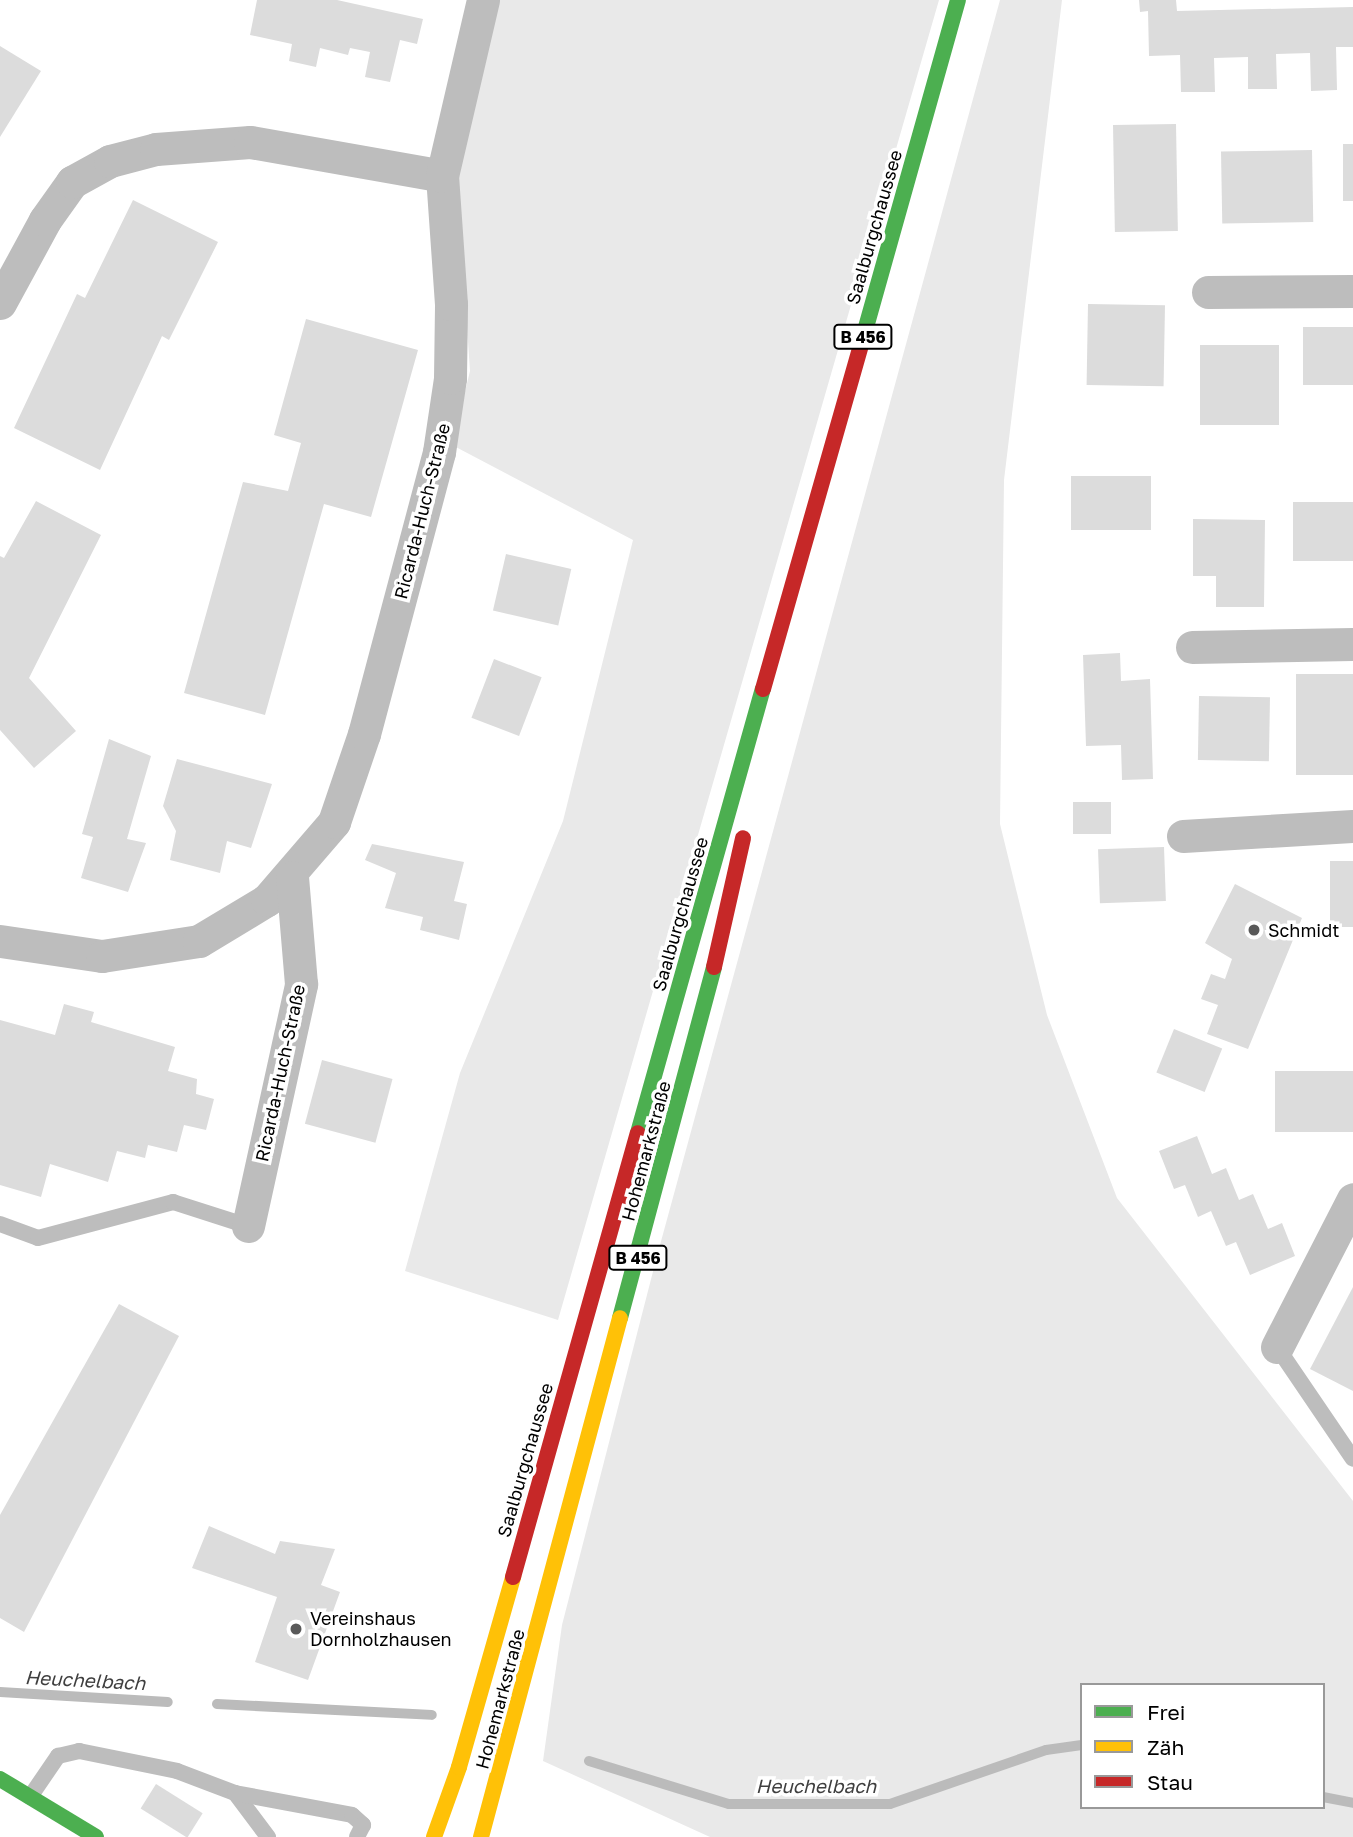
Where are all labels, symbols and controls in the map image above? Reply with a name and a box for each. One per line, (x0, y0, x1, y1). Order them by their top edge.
street label: Saalburgchaussee (842, 147, 906, 307)
road number: B 456 (833, 324, 893, 350)
street label: Ricarda-Huch-Straße (390, 421, 454, 601)
street label: Saalburgchaussee (648, 834, 712, 994)
place label: Schmidt (1268, 919, 1339, 941)
marker: Schmidt (1246, 922, 1262, 938)
street label: Ricarda-Huch-Straße (251, 982, 309, 1164)
street label: Hohemarkstraße (617, 1079, 675, 1223)
road number: B 456 (608, 1246, 668, 1270)
street label: Saalburgchaussee (493, 1380, 557, 1540)
place label: Vereinshaus Dornholzhausen (310, 1608, 452, 1650)
marker: Vereinshaus Dornholzhausen (288, 1621, 304, 1637)
street label: Hohemarkstraße (471, 1627, 529, 1771)
water label: Heuchelbach (24, 1665, 146, 1695)
legend (1080, 1683, 1325, 1809)
text: Frei (1147, 1699, 1185, 1725)
text: Zäh (1147, 1734, 1184, 1760)
text: Stau (1147, 1769, 1193, 1795)
water label: Heuchelbach (756, 1775, 876, 1797)

